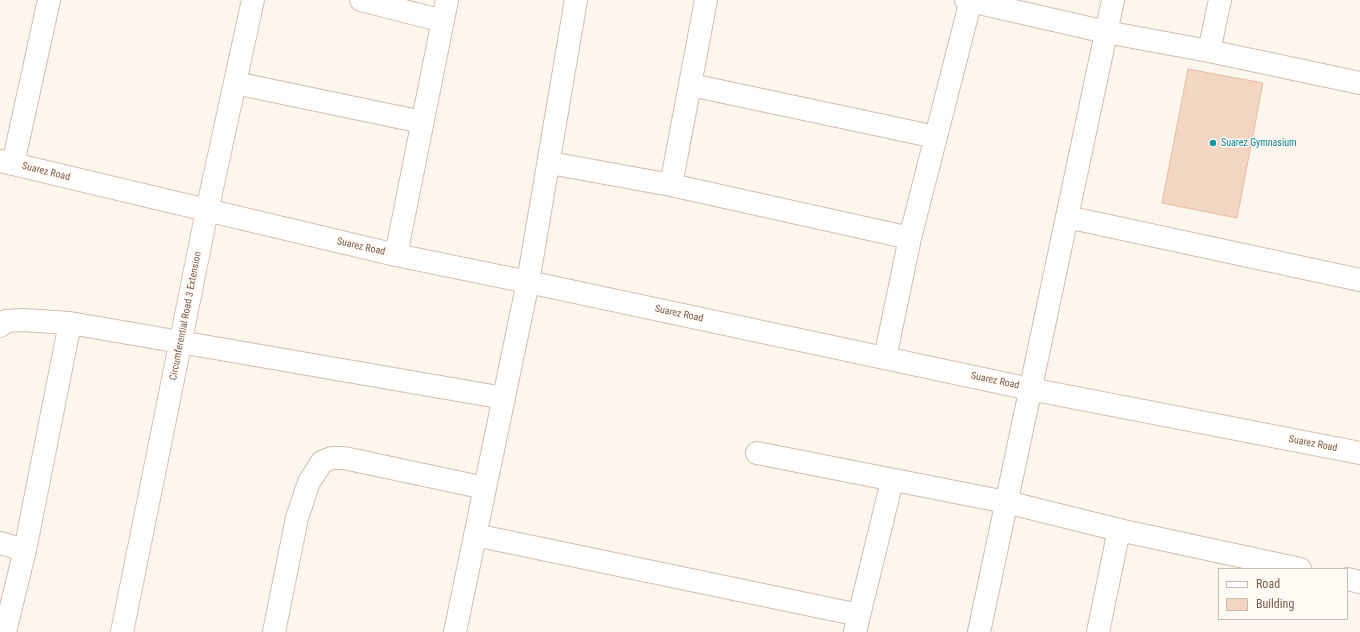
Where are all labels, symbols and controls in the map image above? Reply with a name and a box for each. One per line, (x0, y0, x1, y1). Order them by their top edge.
place label: Suarez Gymnasium (1221, 137, 1297, 149)
marker: Suarez Gymnasium (1208, 138, 1218, 148)
street label: Suarez Road (21, 160, 71, 184)
street label: Suarez Road (336, 236, 386, 258)
street label: Circumferential Road 3 Extension (168, 251, 204, 381)
street label: Suarez Road (654, 303, 704, 325)
street label: Suarez Road (970, 370, 1020, 392)
street label: Suarez Road (1288, 433, 1338, 455)
legend (1218, 568, 1348, 620)
text: Road (1256, 577, 1280, 591)
text: Building (1256, 597, 1294, 611)

